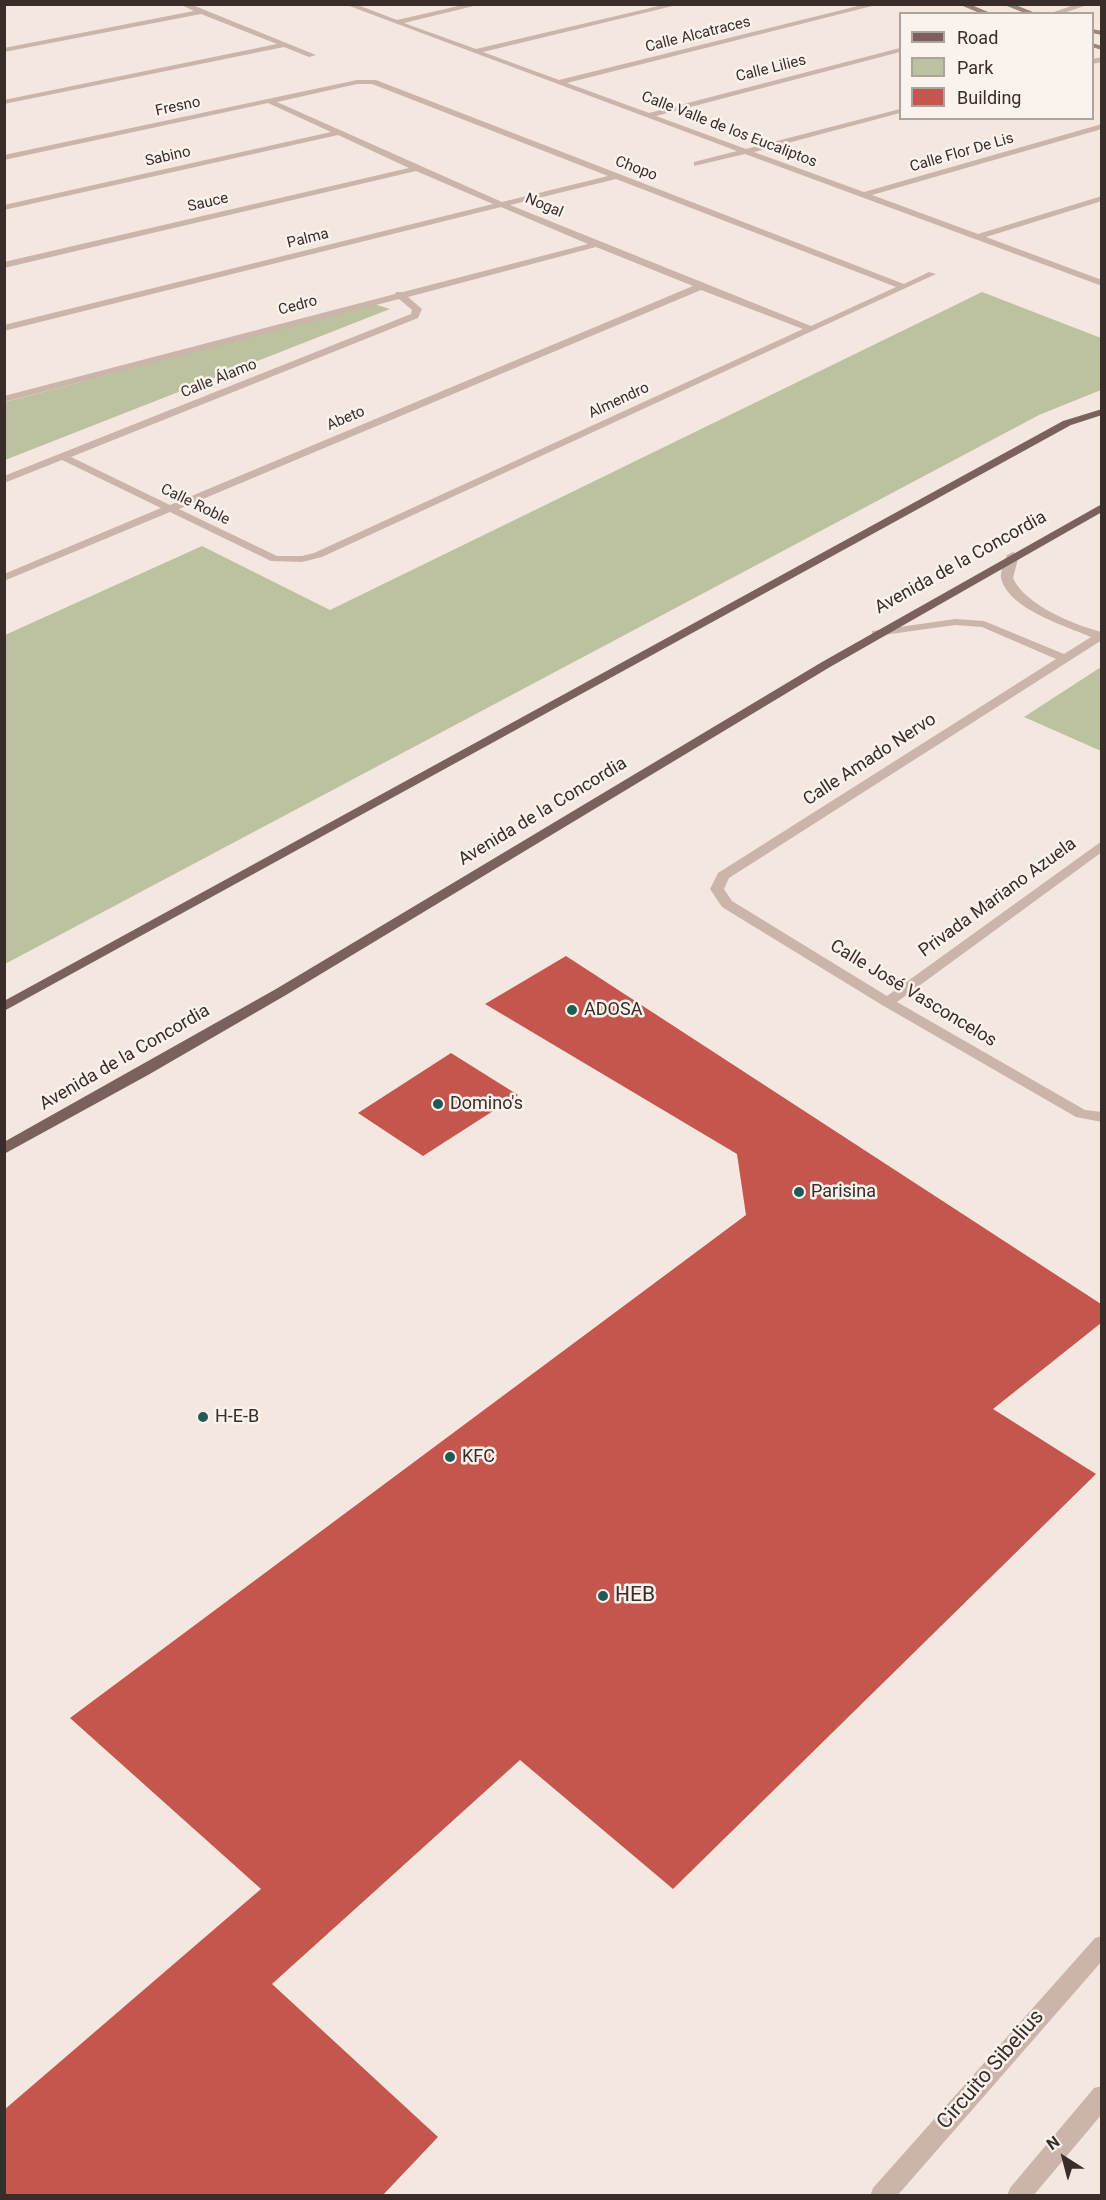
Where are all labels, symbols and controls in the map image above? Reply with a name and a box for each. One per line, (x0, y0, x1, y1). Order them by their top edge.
legend (899, 12, 1094, 120)
street label: Calle Alcatraces (644, 13, 752, 57)
text: Road (957, 27, 998, 48)
street label: Calle Lilies (734, 52, 808, 86)
text: Park (957, 57, 993, 78)
text: Building (957, 87, 1021, 108)
street label: Calle Valle de los Eucaliptos (639, 88, 819, 172)
street label: Fresno (154, 93, 202, 121)
street label: Calle Flor De Lis (908, 130, 1016, 176)
street label: Sabino (144, 143, 192, 171)
street label: Chopo (612, 153, 660, 185)
street label: Sauce (186, 190, 230, 216)
street label: Nogal (522, 190, 566, 222)
street label: Palma (285, 225, 331, 253)
street label: Cedro (277, 292, 319, 320)
street label: Calle Álamo (178, 356, 260, 402)
street label: Almendro (586, 379, 652, 423)
street label: Abeto (324, 403, 368, 435)
street label: Calle Roble (157, 481, 233, 529)
street label: Avenida de la Concordia (871, 507, 1051, 619)
street label: Calle Amado Nervo (800, 709, 940, 811)
street label: Avenida de la Concordia (455, 753, 631, 871)
street label: Privada Mariano Azuela (915, 834, 1081, 962)
street label: Calle José Vasconcelos (826, 936, 1000, 1052)
place label: ADOSA (584, 999, 642, 1021)
street label: Avenida de la Concordia (36, 1000, 214, 1116)
marker: ADOSA (565, 1003, 579, 1017)
place label: Domino's (450, 1093, 523, 1115)
marker: Domino's (431, 1097, 445, 1111)
place label: Parisina (811, 1181, 876, 1203)
marker: Parisina (792, 1185, 806, 1199)
place label: H-E-B (215, 1406, 259, 1428)
marker: H-E-B (196, 1410, 210, 1424)
place label: KFC (462, 1446, 495, 1468)
marker: KFC (443, 1450, 457, 1464)
place label: HEB (615, 1583, 655, 1609)
marker: HEB (596, 1589, 610, 1603)
street label: Circuito Sibelius (932, 2005, 1050, 2135)
north arrow (1034, 2128, 1094, 2188)
text: N (1043, 2132, 1063, 2154)

